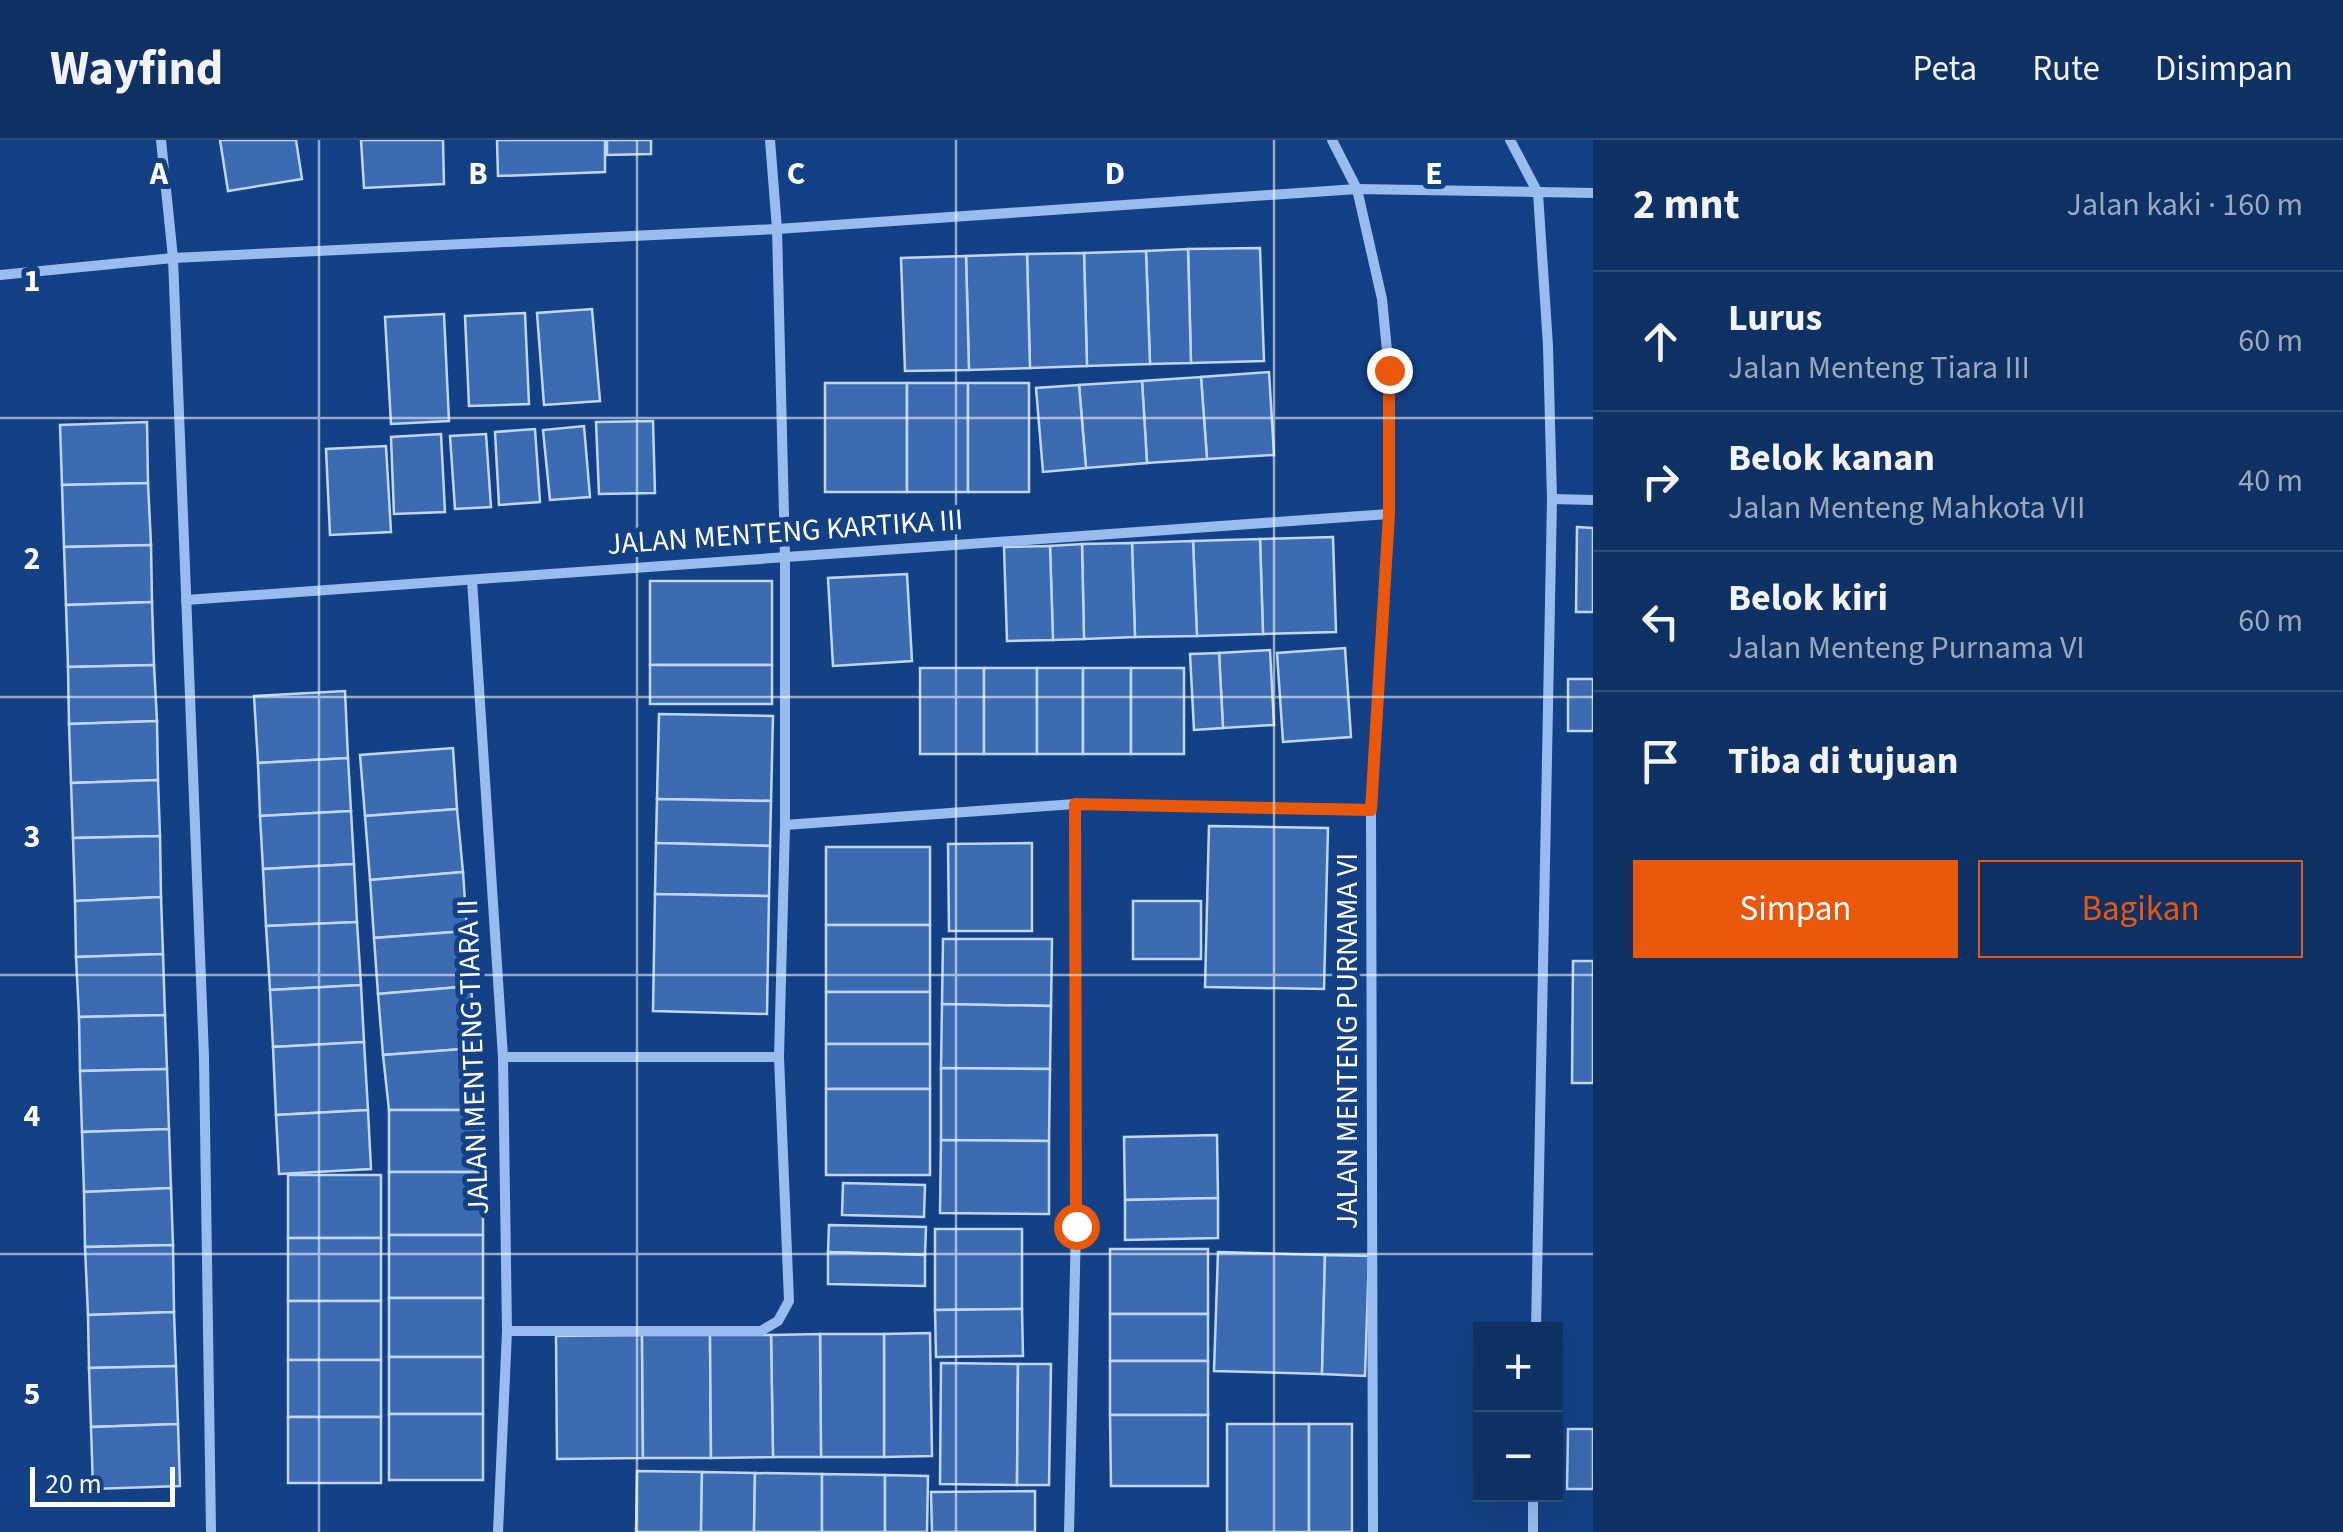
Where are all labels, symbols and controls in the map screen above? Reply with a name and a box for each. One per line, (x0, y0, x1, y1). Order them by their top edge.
text: Wayfind (50, 35, 223, 103)
text: Peta (1912, 44, 1977, 94)
text: Rute (2032, 44, 2100, 94)
text: Disimpan (2155, 44, 2293, 94)
text: A (149, 151, 169, 197)
text: B (468, 151, 488, 197)
text: C (787, 151, 805, 197)
text: D (1105, 151, 1125, 197)
text: E (1425, 151, 1443, 197)
text: 2 mnt (1633, 175, 1740, 235)
text: Jalan kaki · 160 m (2067, 182, 2303, 228)
text: 1 (24, 258, 40, 304)
text: Lurus (1728, 291, 1822, 345)
icon: ahead (1633, 314, 1688, 369)
text: 60 m (2238, 318, 2303, 364)
text: Jalan Menteng Tiara III (1728, 345, 2030, 391)
route end (1367, 348, 1413, 394)
text: Belok kanan (1728, 431, 1935, 485)
icon: right (1633, 454, 1688, 509)
text: 40 m (2238, 458, 2303, 504)
text: Jalan Menteng Mahkota VII (1728, 485, 2085, 531)
street label: JALAN MENTENG KARTIKA III (605, 498, 965, 566)
text: 2 (24, 536, 40, 582)
text: Belok kiri (1728, 571, 1888, 625)
icon: left (1633, 594, 1688, 649)
text: 60 m (2238, 598, 2303, 644)
text: Jalan Menteng Purnama VI (1728, 625, 2085, 671)
icon: arrive (1633, 734, 1688, 789)
text: Tiba di tujuan (1728, 734, 1959, 788)
text: 3 (24, 814, 40, 860)
street label: JALAN MENTENG PURNAMA VI (1326, 853, 1369, 1229)
button: Simpan (1633, 860, 1958, 958)
button: Bagikan (1978, 860, 2303, 958)
street label: JALAN MENTENG TIARA II (446, 899, 500, 1215)
text: 4 (24, 1093, 41, 1139)
route start (1054, 1204, 1100, 1250)
map controls (1473, 1322, 1563, 1502)
button: + (1473, 1322, 1563, 1412)
text: 5 (24, 1371, 40, 1417)
button: − (1473, 1412, 1563, 1502)
scale bar (30, 1462, 175, 1506)
text: 20 m (45, 1464, 102, 1504)

